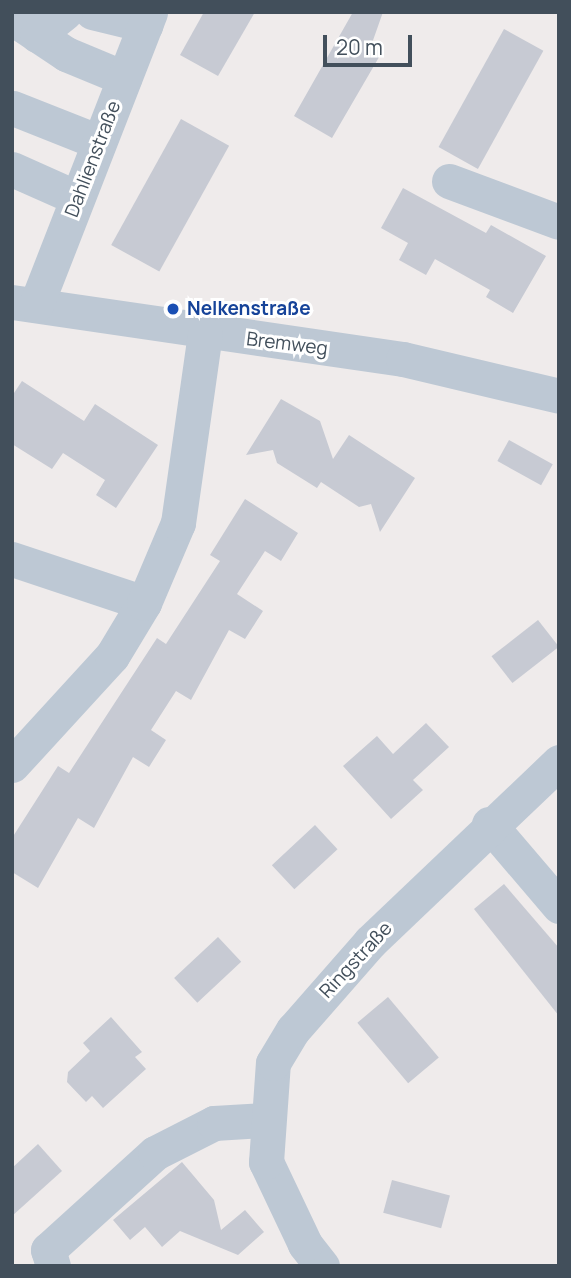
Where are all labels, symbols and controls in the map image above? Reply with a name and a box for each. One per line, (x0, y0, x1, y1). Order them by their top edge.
scale bar (326, 21, 415, 65)
text: 20 m (336, 33, 383, 61)
street label: Dahlienstraße (60, 98, 126, 220)
place label: Nelkenstraße (187, 298, 311, 320)
marker: Nelkenstraße (165, 301, 181, 317)
street label: Bremweg (245, 328, 329, 360)
street label: Ringstraße (315, 917, 397, 1003)

